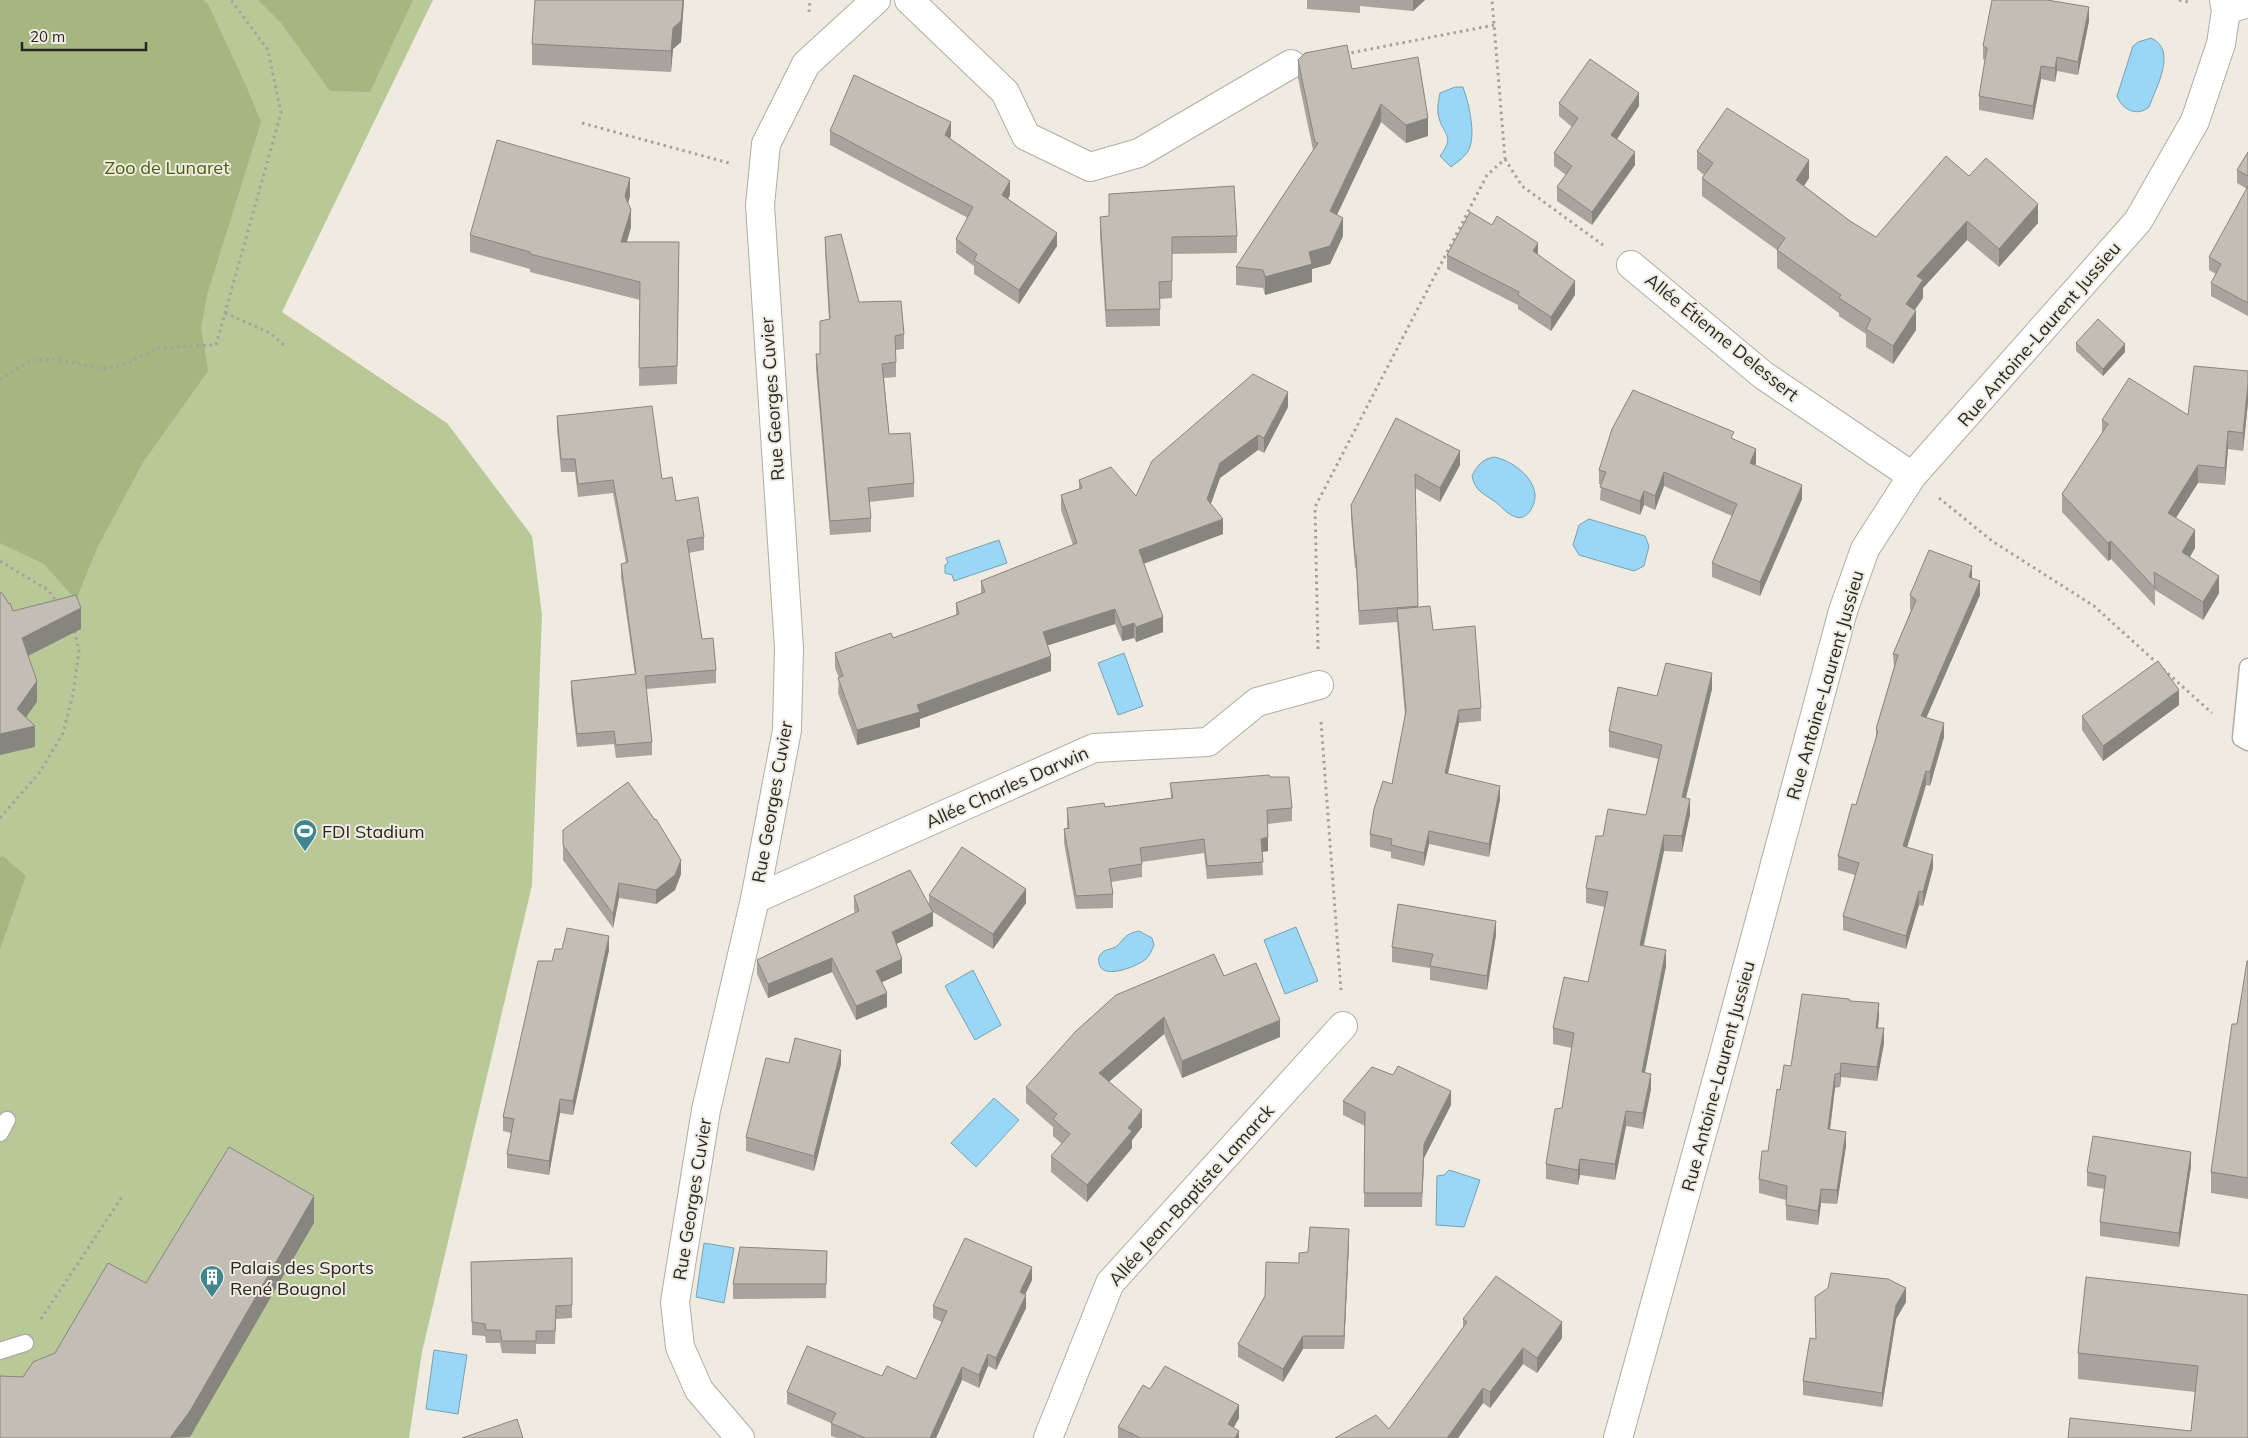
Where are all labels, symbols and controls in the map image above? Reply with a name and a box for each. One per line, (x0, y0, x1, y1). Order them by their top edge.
scale bar (22, 20, 146, 52)
text: 20 m (30, 27, 65, 46)
park label: Zoo de Lunaret (105, 156, 229, 179)
street label: Rue Antoine-Laurent Jussieu (1952, 237, 2126, 431)
street label: Allée Étienne Delessert (1641, 268, 1803, 406)
street label: Rue Georges Cuvier (755, 316, 789, 482)
street label: Rue Antoine-Laurent Jussieu (1781, 568, 1869, 802)
street label: Rue Georges Cuvier (746, 719, 798, 885)
street label: Allée Charles Darwin (922, 741, 1092, 833)
sports icon: FDI Stadium (292, 818, 318, 852)
place label: FDI Stadium (322, 820, 424, 843)
street label: Rue Antoine-Laurent Jussieu (1676, 958, 1760, 1194)
street label: Allée Jean-Baptiste Lamarck (1103, 1099, 1279, 1291)
street label: Rue Georges Cuvier (668, 1116, 716, 1282)
place label: Palais des Sports René Bougnol (230, 1256, 374, 1300)
building icon: Palais des Sports René Bougnol (199, 1264, 225, 1298)

